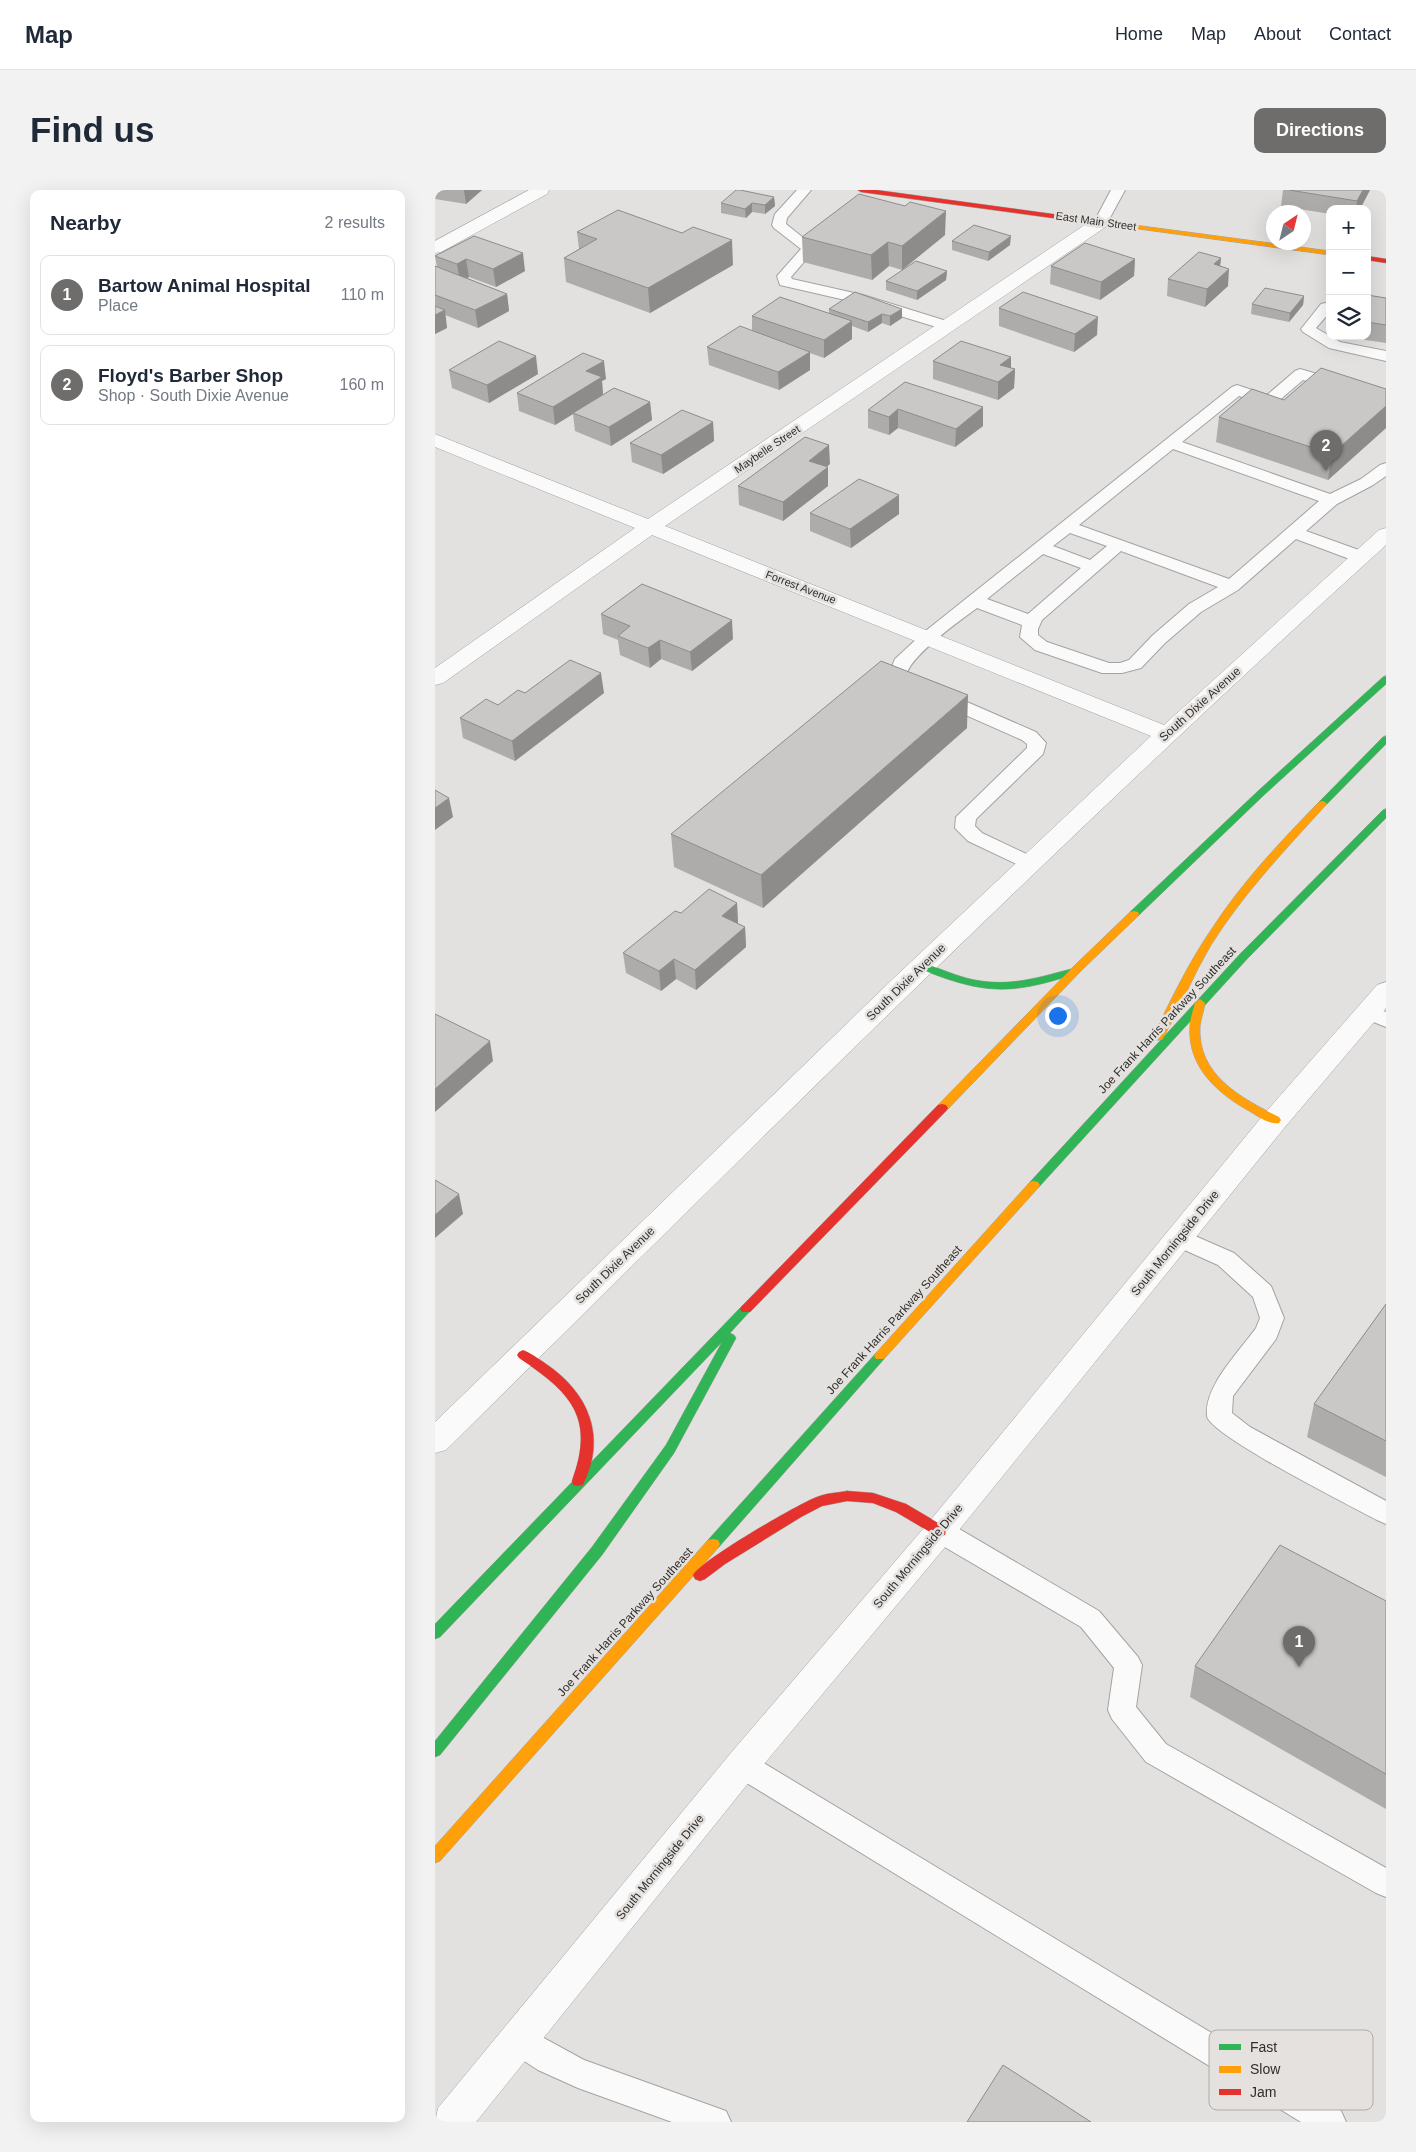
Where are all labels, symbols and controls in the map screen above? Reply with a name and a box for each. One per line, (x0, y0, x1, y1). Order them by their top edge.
text: Map (25, 21, 73, 48)
text: Home (1115, 24, 1163, 44)
text: Map (1191, 24, 1226, 44)
text: About (1254, 24, 1301, 44)
text: Contact (1329, 24, 1391, 44)
button: Directions (1254, 108, 1386, 153)
text: Find us (30, 110, 154, 149)
north arrow (1266, 205, 1311, 250)
map controls (1326, 205, 1371, 340)
button: + (1326, 205, 1371, 250)
street label: East Main Street (1055, 209, 1137, 233)
text: Nearby (50, 211, 121, 234)
text: 2 results (325, 214, 385, 231)
button: − (1326, 250, 1371, 295)
text: Bartow Animal Hospital (98, 275, 311, 296)
text: 1 (63, 286, 71, 303)
text: 110 m (341, 286, 384, 303)
button: layers (1326, 295, 1371, 340)
text: Place (98, 297, 138, 314)
text: Floyd's Barber Shop (98, 365, 283, 386)
text: 2 (63, 376, 71, 393)
text: 160 m (340, 376, 384, 393)
text: Shop · South Dixie Avenue (98, 387, 289, 404)
street label: Maybelle Street (732, 423, 802, 475)
pin: 2 (1310, 430, 1342, 471)
street label: Forrest Avenue (764, 568, 838, 606)
street label: South Dixie Avenue (1156, 664, 1244, 744)
street label: South Dixie Avenue (864, 940, 949, 1023)
street label: Joe Frank Harris Parkway Southeast (1095, 943, 1239, 1096)
your location (1045, 1003, 1071, 1029)
street label: South Morningside Drive (1128, 1187, 1222, 1298)
street label: South Dixie Avenue (573, 1223, 658, 1306)
street label: Joe Frank Harris Parkway Southeast (823, 1242, 965, 1397)
street label: South Morningside Drive (870, 1501, 966, 1611)
street label: Joe Frank Harris Parkway Southeast (554, 1544, 696, 1699)
pin: 1 (1283, 1626, 1315, 1667)
street label: South Morningside Drive (613, 1811, 707, 1922)
legend (1209, 2030, 1373, 2110)
text: Fast (1250, 2039, 1277, 2055)
text: Slow (1250, 2061, 1281, 2077)
text: Jam (1250, 2084, 1276, 2100)

